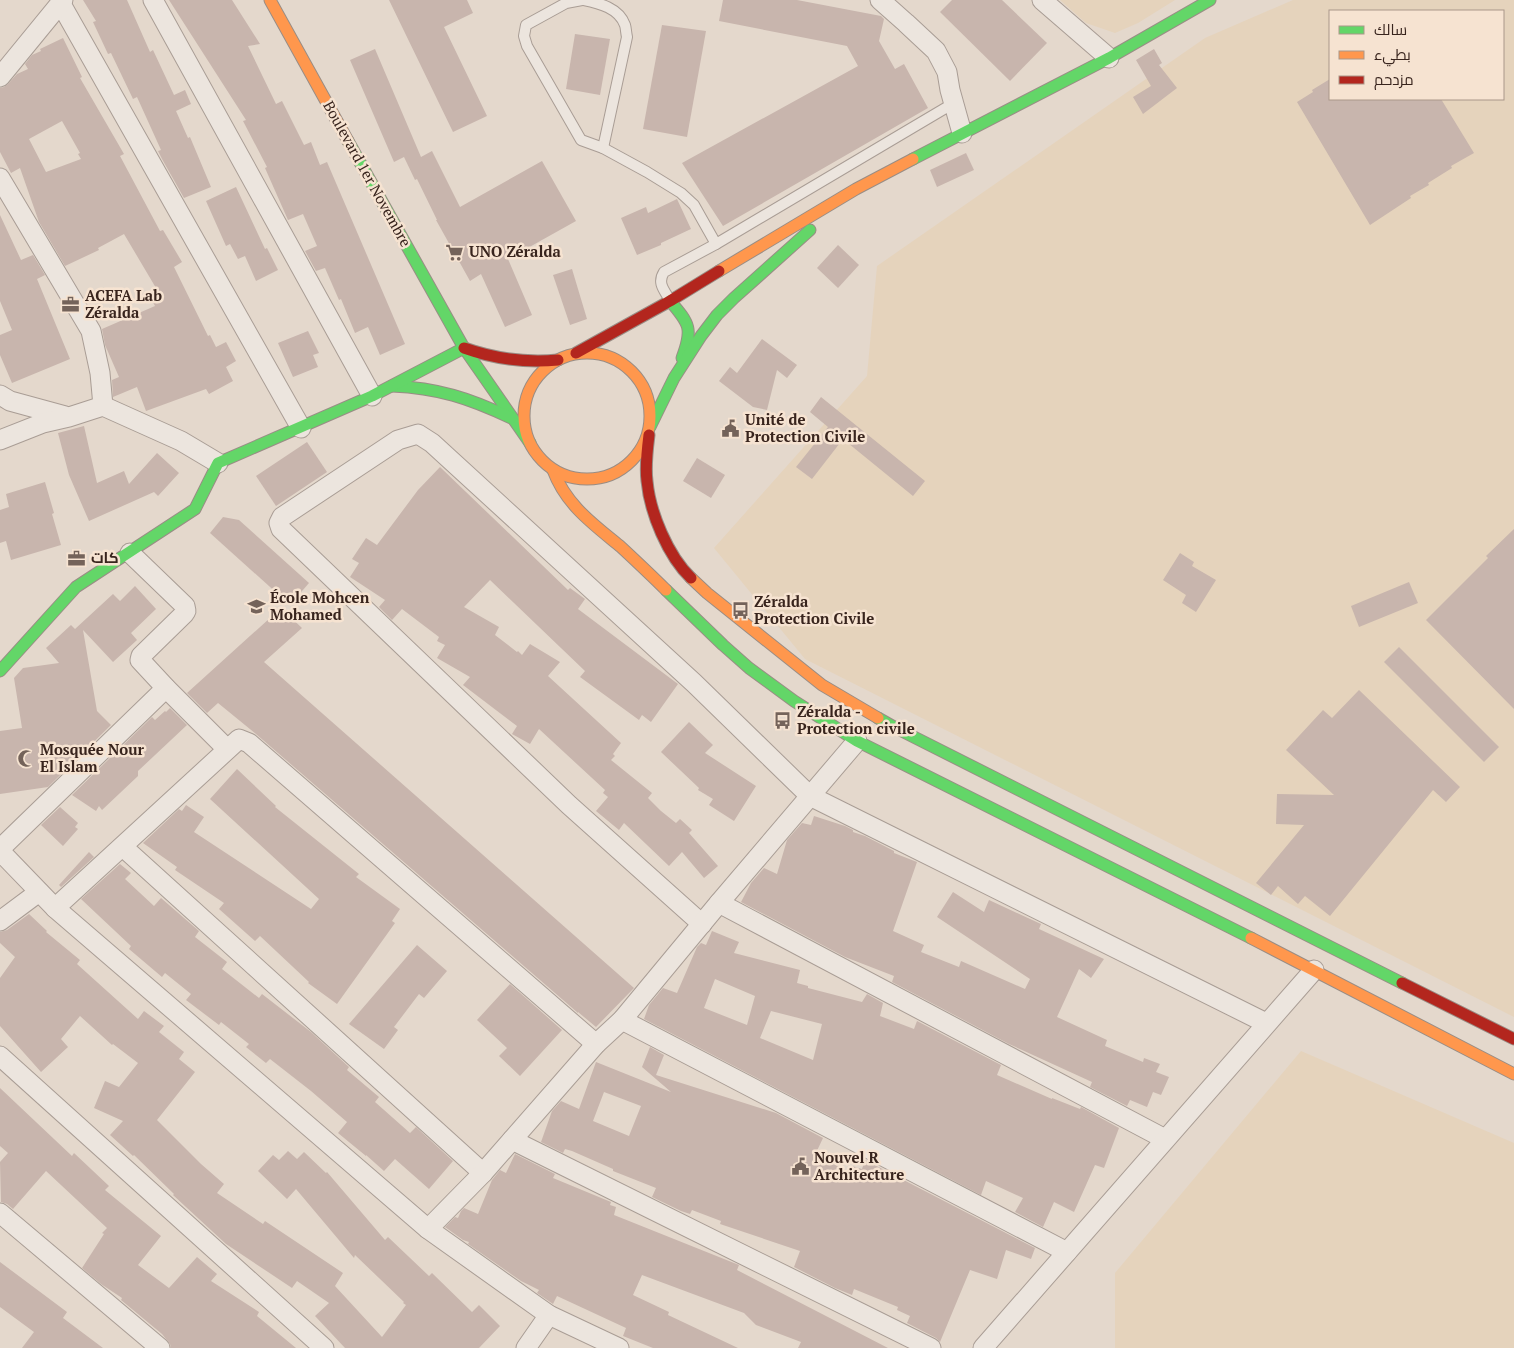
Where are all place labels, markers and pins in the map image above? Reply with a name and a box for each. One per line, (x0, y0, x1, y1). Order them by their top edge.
place label: UNO Zéralda (469, 241, 561, 261)
supermarket icon: UNO Zéralda (445, 242, 465, 262)
place label: ACEFA Lab Zéralda (85, 285, 162, 322)
office icon: ACEFA Lab Zéralda (61, 295, 81, 315)
place label: Unité de Protection Civile (745, 409, 865, 446)
public building icon: Unité de Protection Civile (721, 419, 741, 439)
place label: كات (91, 547, 119, 567)
office icon: كات (67, 548, 87, 568)
place label: École Mohcen Mohamed (270, 587, 370, 624)
place label: Zéralda Protection Civile (754, 591, 874, 628)
school or university icon: École Mohcen Mohamed (246, 597, 266, 617)
bus stop icon: Zéralda Protection Civile (730, 601, 750, 621)
place label: Zéralda - Protection civile (797, 701, 915, 738)
bus stop icon: Zéralda - Protection civile (773, 711, 793, 731)
place label: Mosquée Nour El Islam (40, 739, 145, 776)
mosque icon: Mosquée Nour El Islam (16, 749, 36, 769)
place label: Nouvel R Architecture (814, 1147, 904, 1184)
public building icon: Nouvel R Architecture (790, 1157, 810, 1177)

